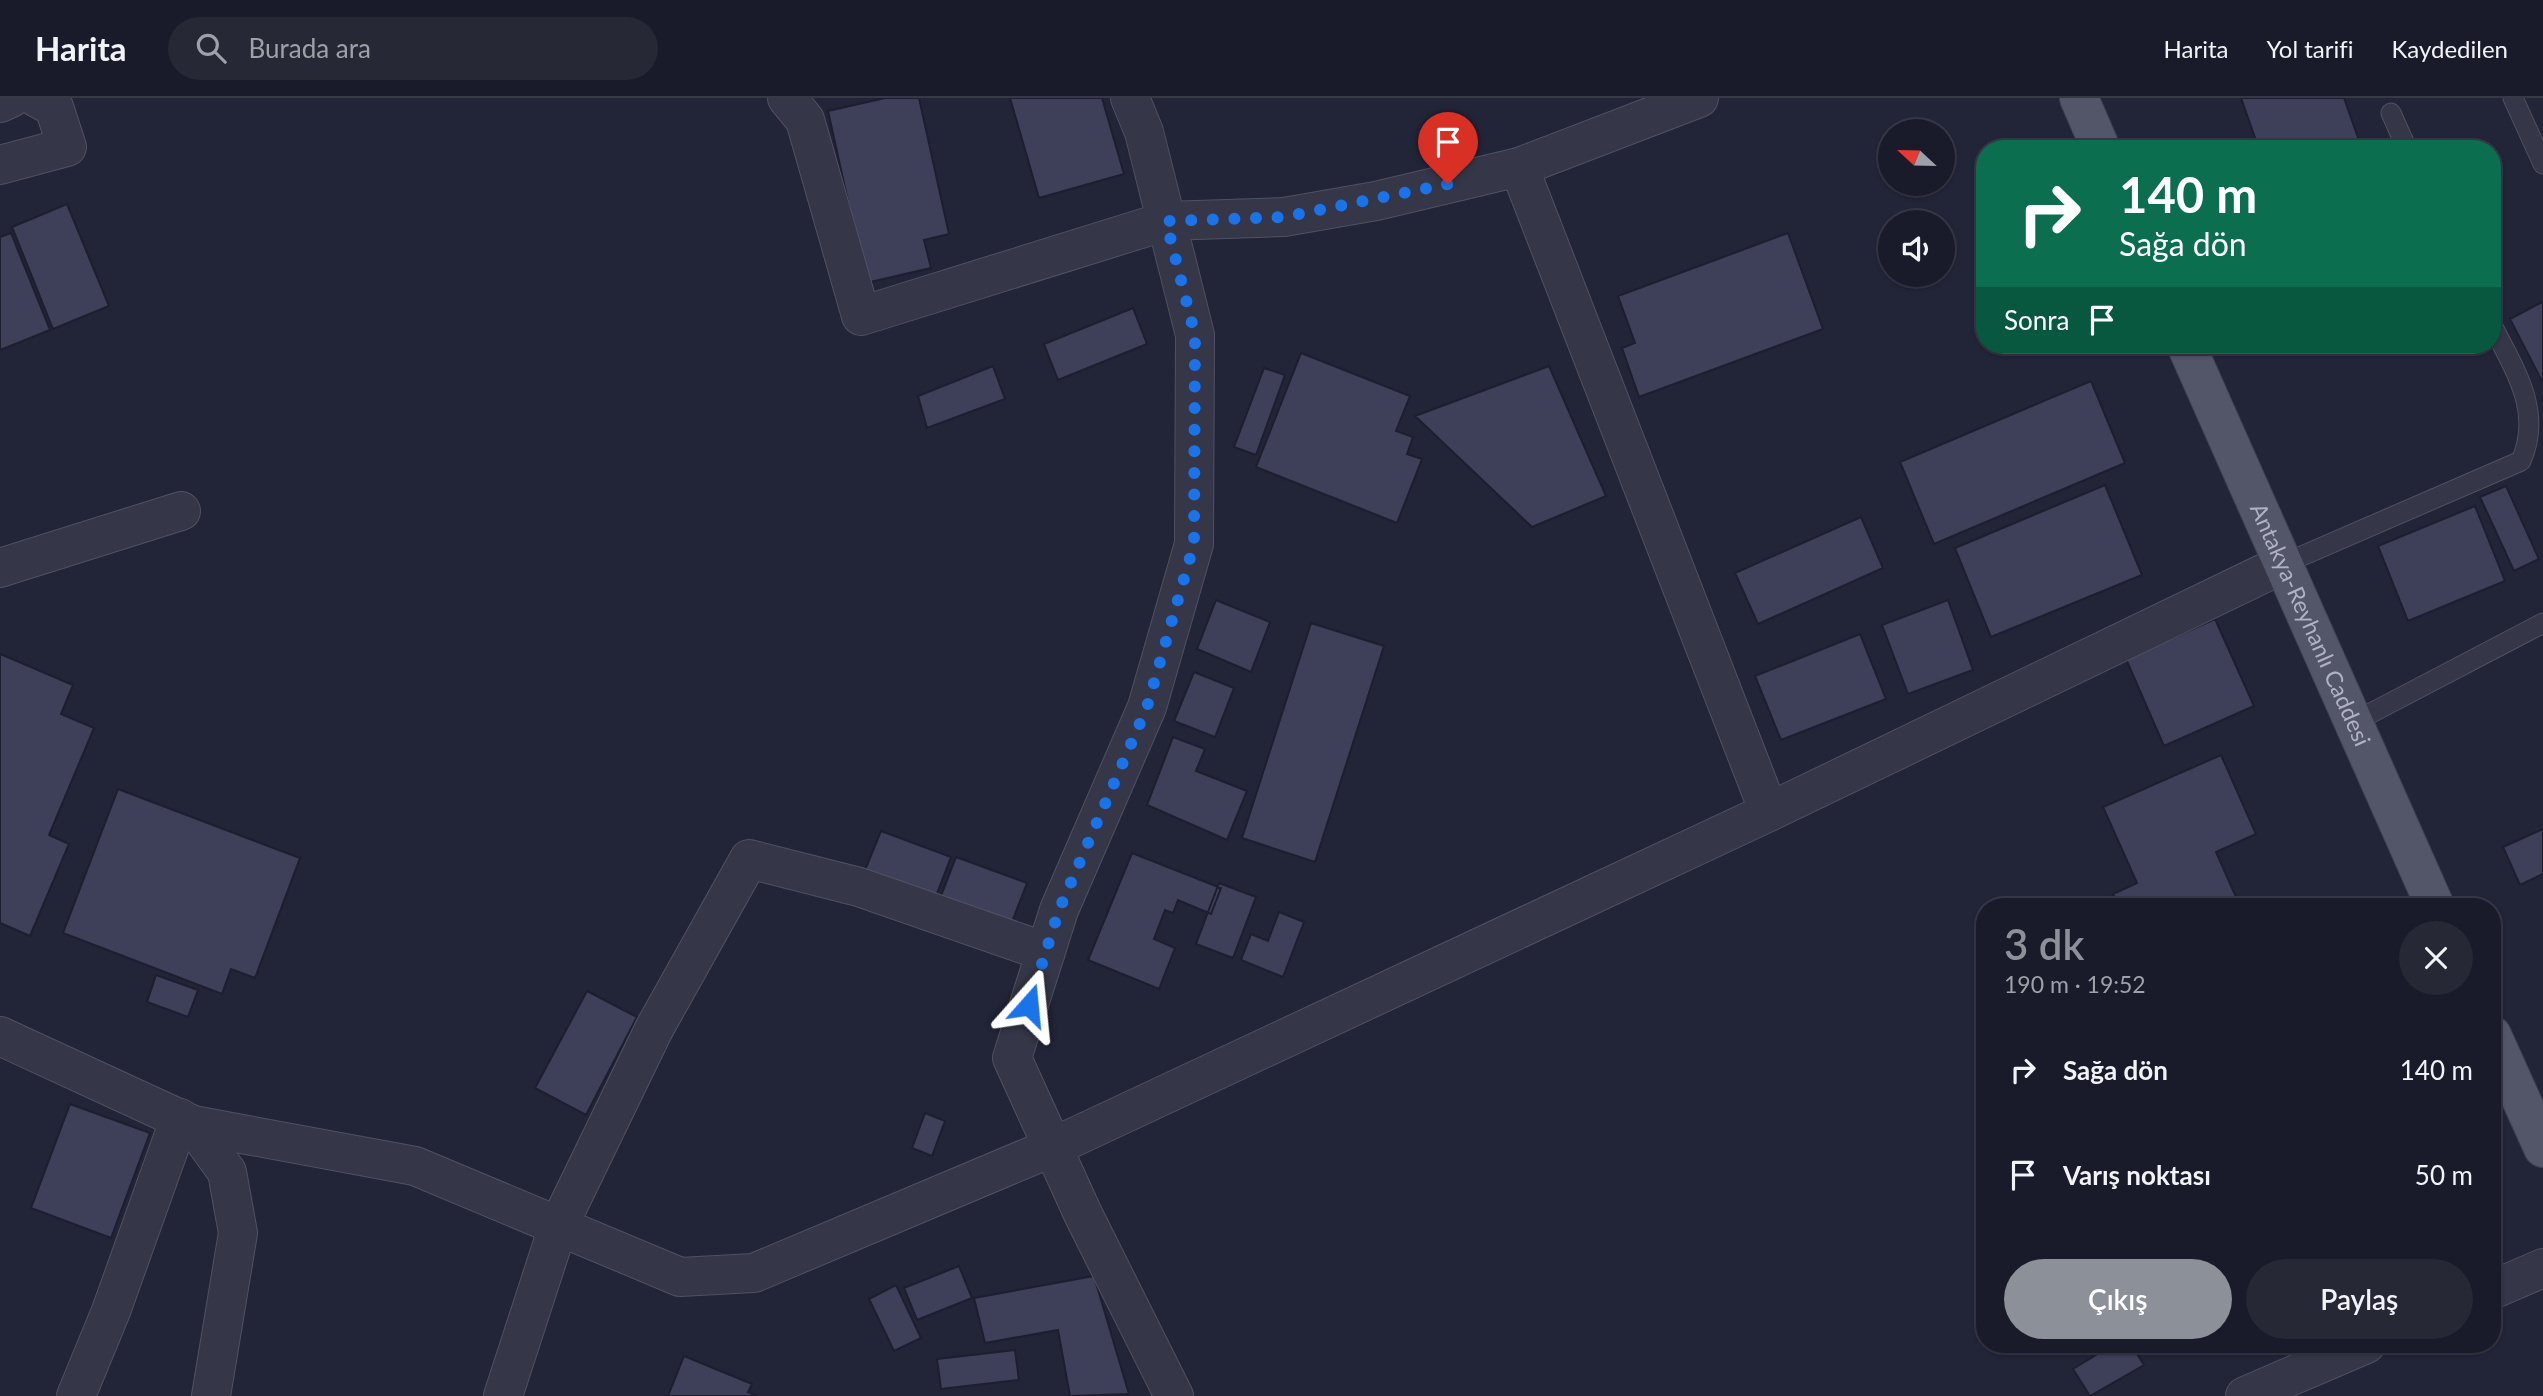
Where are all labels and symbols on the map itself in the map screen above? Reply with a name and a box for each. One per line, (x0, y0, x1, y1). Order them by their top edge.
pin (1418, 112, 1478, 184)
north arrow (1878, 119, 1955, 196)
street label: Antakya-Reyhanlı Caddesi (2245, 498, 2377, 750)
position arrow (992, 968, 1066, 1042)

